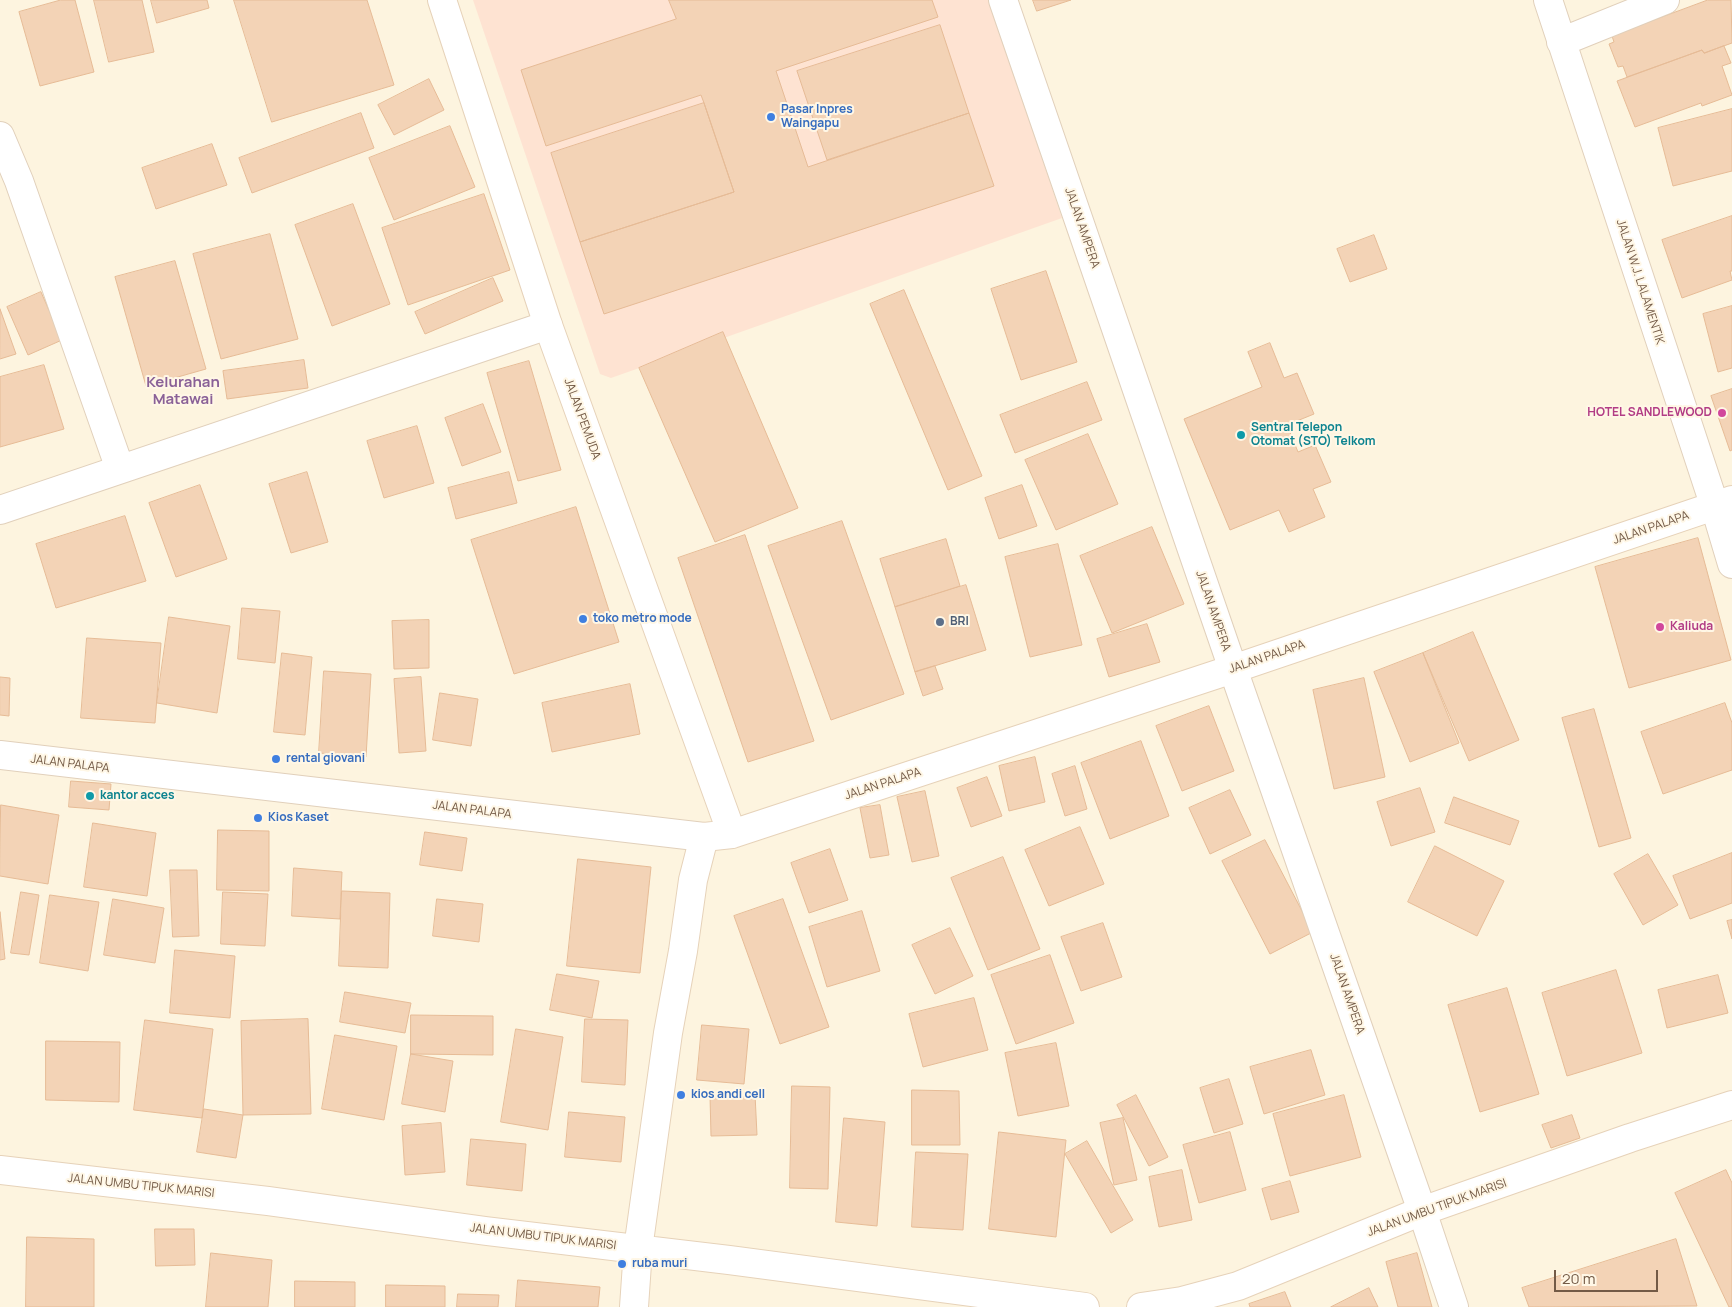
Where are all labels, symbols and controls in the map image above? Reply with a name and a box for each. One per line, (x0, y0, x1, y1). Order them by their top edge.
place label: Pasar Inpres Waingapu (781, 103, 853, 131)
marker: Pasar Inpres Waingapu (765, 111, 777, 123)
street label: JALAN AMPERA (1061, 186, 1103, 270)
street label: JALAN W.J. LALAMENTIK (1613, 218, 1667, 346)
district label: Kelurahan Matawai (146, 374, 220, 409)
street label: JALAN PEMUDA (561, 376, 603, 462)
place label: HOTEL SANDLEWOOD (1587, 406, 1712, 420)
marker: HOTEL SANDLEWOOD (1716, 407, 1728, 419)
place label: Sentral Telepon Otomat (STO) Telkom (1251, 421, 1376, 449)
marker: Sentral Telepon Otomat (STO) Telkom (1235, 429, 1247, 441)
street label: JALAN PALAPA (1611, 508, 1691, 548)
street label: JALAN AMPERA (1192, 569, 1234, 653)
place label: toko metro mode (593, 612, 692, 626)
marker: toko metro mode (577, 613, 589, 625)
place label: BRI (950, 615, 969, 629)
marker: BRI (934, 616, 946, 628)
place label: Kaliuda (1670, 620, 1713, 634)
marker: Kaliuda (1654, 621, 1666, 633)
street label: JALAN PALAPA (1227, 637, 1307, 677)
street label: JALAN PALAPA (30, 752, 110, 776)
place label: rental giovani (286, 752, 365, 766)
marker: rental giovani (270, 753, 282, 765)
street label: JALAN PALAPA (843, 765, 923, 803)
place label: kantor acces (100, 789, 174, 803)
marker: kantor acces (84, 790, 96, 802)
street label: JALAN PALAPA (432, 798, 512, 822)
place label: Kios Kaset (268, 811, 329, 825)
marker: Kios Kaset (252, 812, 264, 824)
street label: JALAN AMPERA (1326, 952, 1368, 1036)
place label: kios andi cell (691, 1088, 765, 1102)
marker: kios andi cell (675, 1089, 687, 1101)
street label: JALAN UMBU TIPUK MARISI (67, 1171, 215, 1201)
street label: JALAN UMBU TIPUK MARISI (1365, 1176, 1509, 1240)
street label: JALAN UMBU TIPUK MARISI (469, 1221, 617, 1253)
place label: ruba muri (632, 1257, 687, 1271)
marker: ruba muri (616, 1258, 628, 1270)
scale bar (1557, 1260, 1661, 1292)
text: 20 m (1562, 1268, 1595, 1289)

